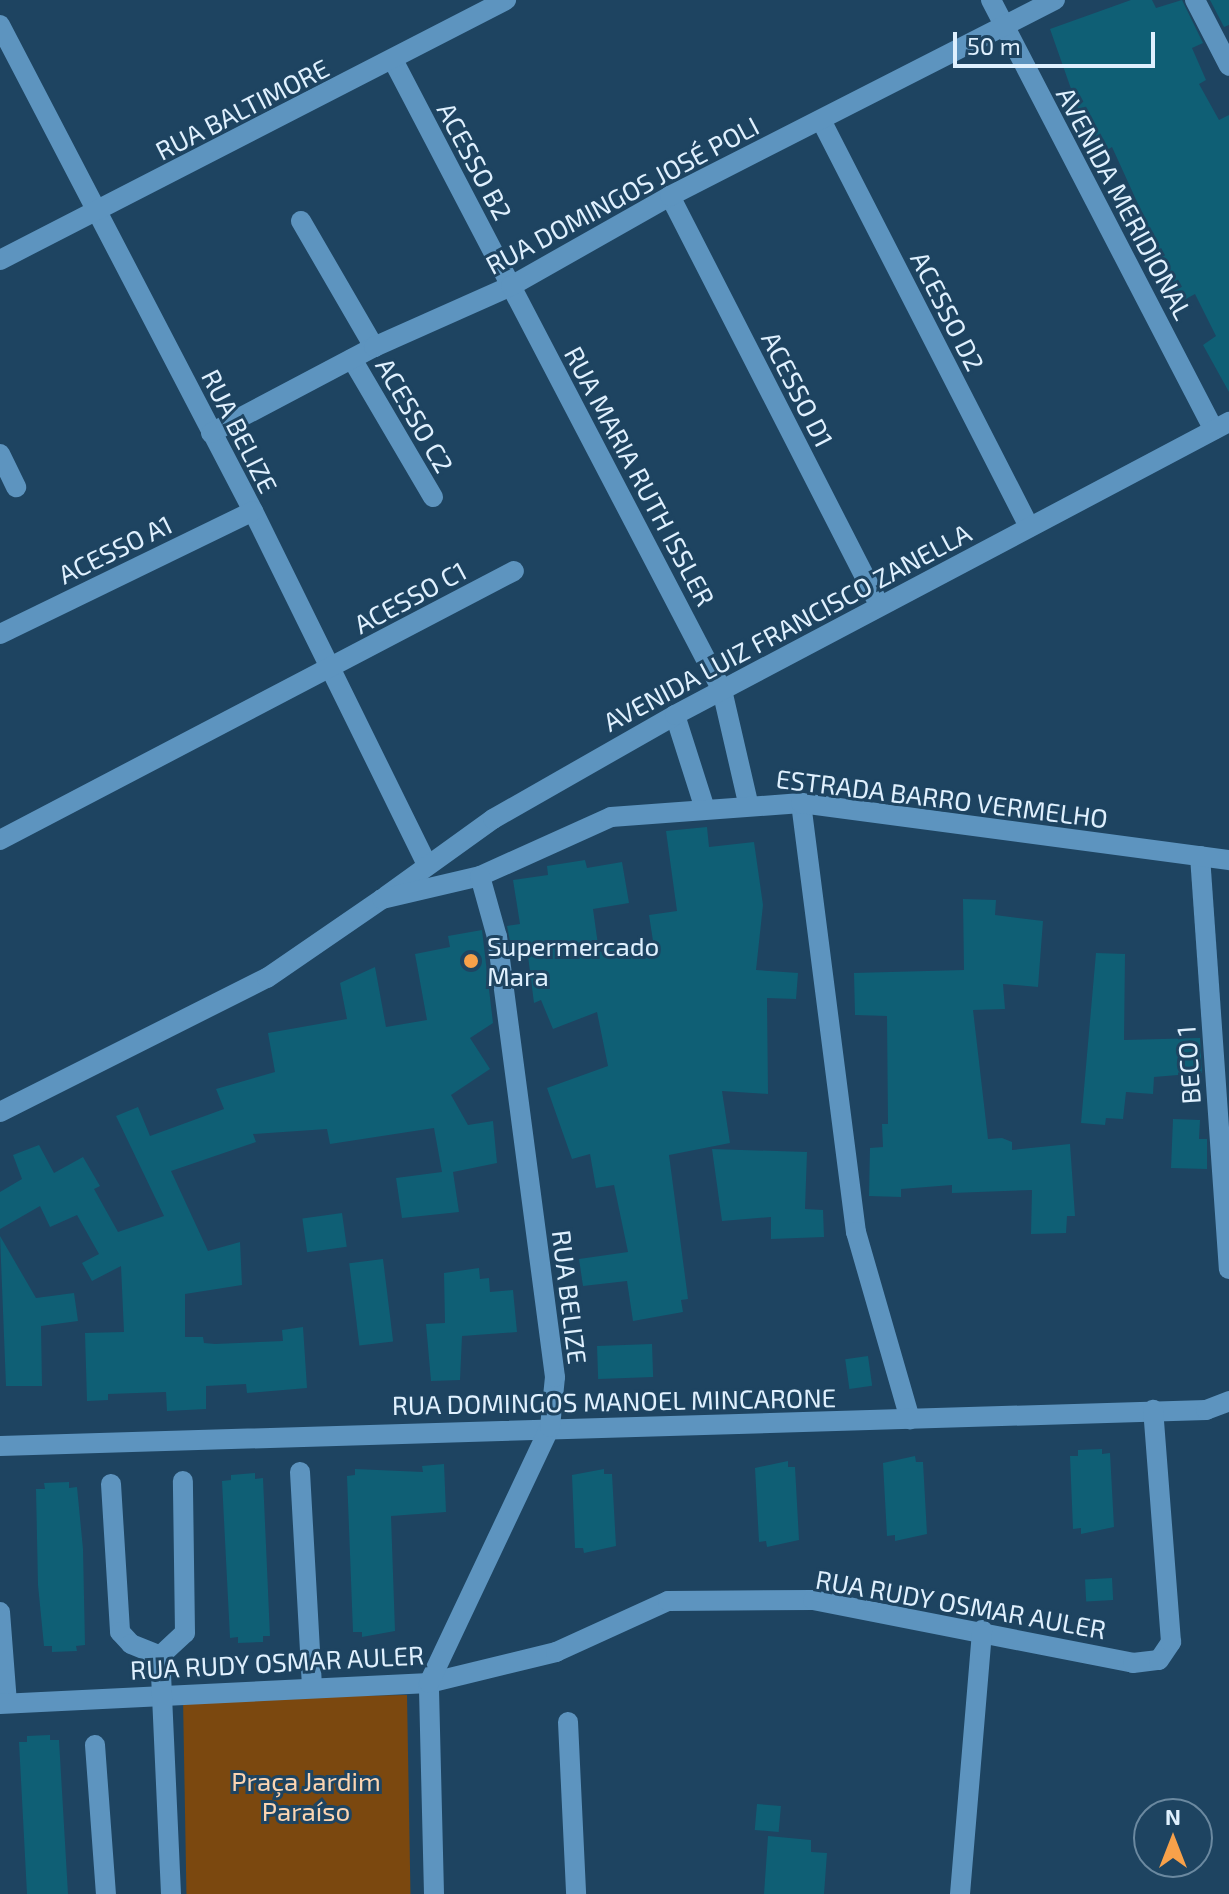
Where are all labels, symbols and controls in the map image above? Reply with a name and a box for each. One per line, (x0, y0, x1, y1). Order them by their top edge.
scale bar (957, 16, 1159, 66)
text: 50 m (967, 31, 1021, 60)
street label: RUA BALTIMORE (150, 52, 334, 166)
street label: AVENIDA MERIDIONAL (1050, 81, 1200, 325)
street label: ACESSO B2 (431, 97, 519, 225)
street label: RUA DOMINGOS JOSÉ POLI (480, 109, 764, 281)
street label: ACESSO D2 (905, 246, 991, 376)
street label: ACESSO D1 (756, 326, 840, 452)
street label: RUA MARIA RUTH ISSLER (558, 340, 722, 612)
street label: ACESSO C2 (370, 352, 460, 478)
street label: RUA BELIZE (195, 364, 285, 498)
street label: ACESSO A1 (53, 508, 177, 590)
street label: AVENIDA LUIZ FRANCISCO ZANELLA (597, 516, 977, 738)
street label: ACESSO C1 (348, 554, 472, 640)
street label: ESTRADA BARRO VERMELHO (774, 762, 1110, 834)
place label: Supermercado Mara (487, 930, 659, 992)
marker: Supermercado Mara (462, 952, 480, 970)
street label: BECO 1 (1170, 1025, 1206, 1105)
street label: RUA BELIZE (546, 1228, 594, 1366)
street label: RUA DOMINGOS MANOEL MINCARONE (391, 1382, 837, 1420)
street label: RUA RUDY OSMAR AULER (812, 1563, 1110, 1645)
street label: RUA RUDY OSMAR AULER (128, 1639, 426, 1685)
park label: Praça Jardim Paraíso (231, 1765, 381, 1826)
north arrow (1133, 1798, 1213, 1878)
text: N (1165, 1803, 1181, 1829)

